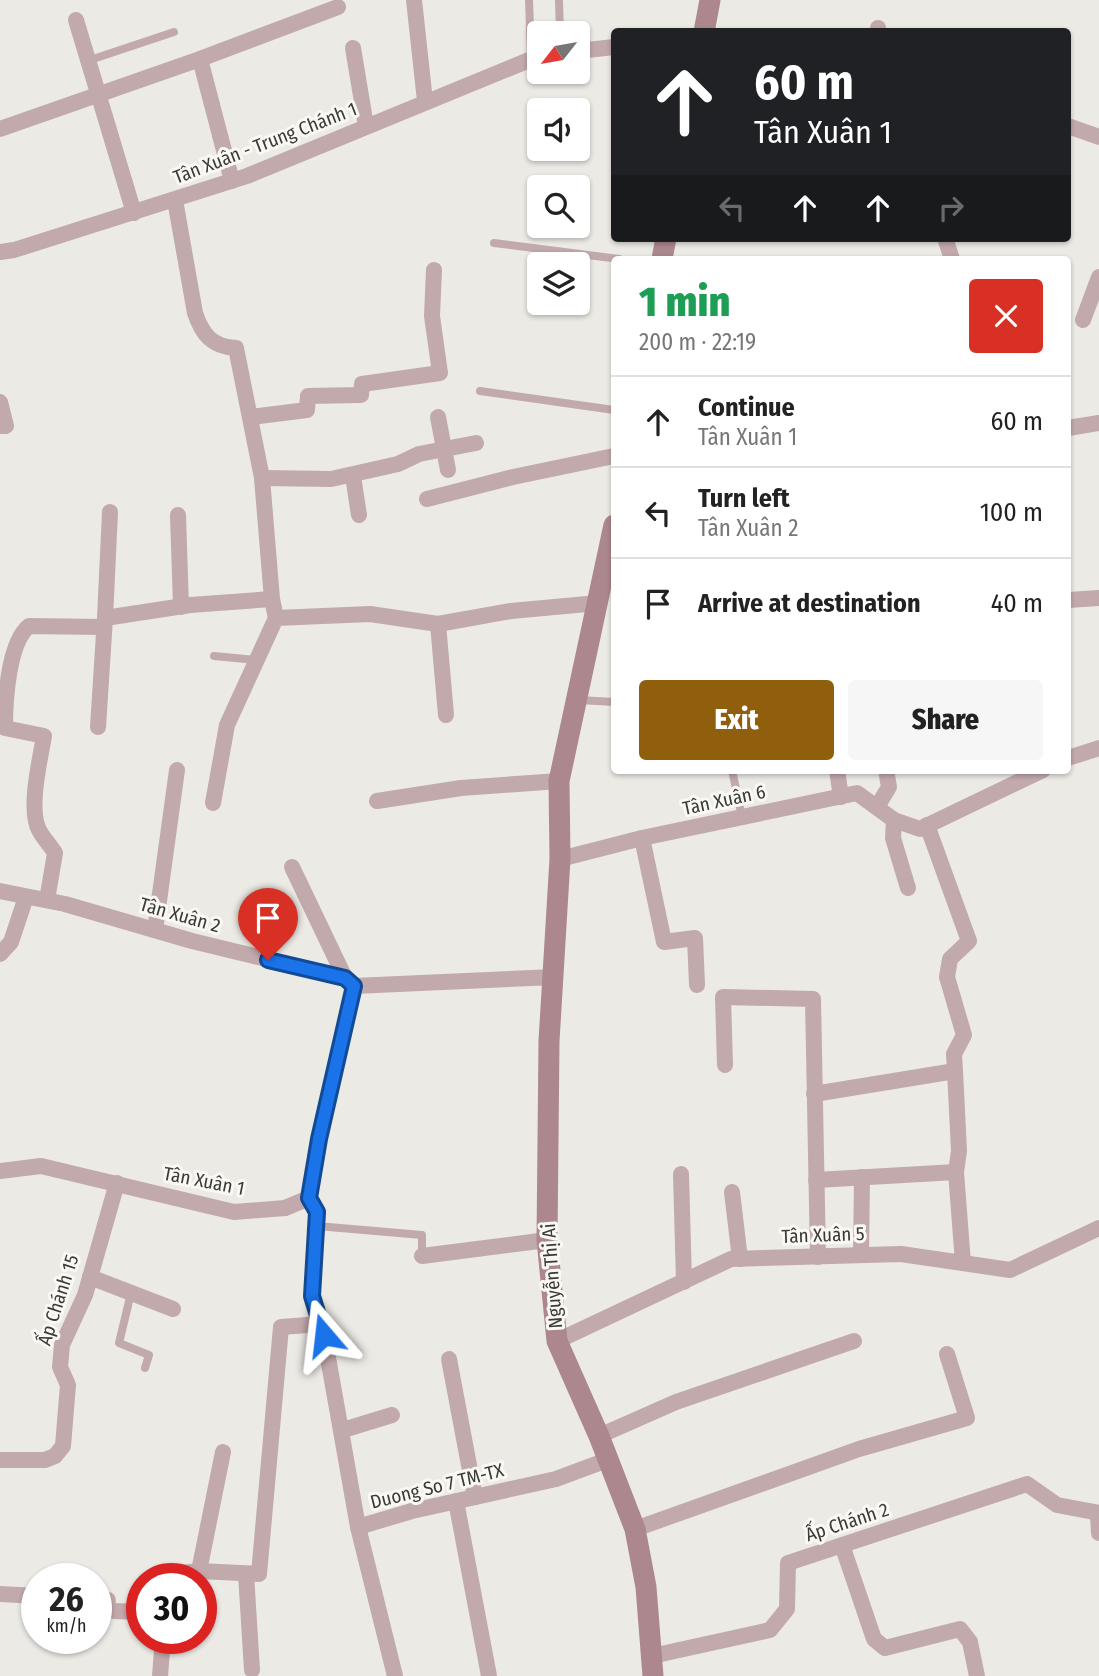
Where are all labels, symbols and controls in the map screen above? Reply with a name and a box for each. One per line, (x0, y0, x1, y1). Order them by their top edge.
north arrow (527, 21, 590, 84)
map controls (527, 21, 590, 315)
text: 60 m (754, 53, 854, 112)
icon: ahead (639, 56, 730, 147)
street label: Tân Xuân - Trung Chánh 1 (170, 97, 360, 189)
button: sound (527, 98, 590, 161)
text: Tân Xuân 1 (754, 113, 892, 151)
button: search (527, 175, 590, 238)
icon: left (713, 189, 751, 227)
icon: ahead (786, 189, 824, 227)
icon: ahead (859, 189, 897, 227)
icon: right (932, 189, 970, 227)
button: layers (527, 252, 590, 315)
text: 1 min (639, 277, 730, 327)
button: close (969, 279, 1043, 353)
text: 200 m · 22:19 (639, 328, 756, 356)
text: Continue (698, 392, 795, 423)
icon: ahead (639, 403, 677, 441)
text: 60 m (990, 406, 1043, 437)
text: Tân Xuân 1 (698, 423, 797, 451)
text: Turn left (698, 483, 790, 514)
icon: left (639, 494, 677, 532)
text: 100 m (980, 497, 1043, 528)
text: Tân Xuân 2 (698, 514, 798, 542)
icon: arrive (639, 585, 677, 623)
text: Arrive at destination (698, 588, 921, 619)
text: 40 m (991, 588, 1043, 619)
button: Exit (639, 680, 834, 760)
button: Share (848, 680, 1043, 760)
street label: Tân Xuân 6 (681, 780, 767, 820)
pin (238, 888, 298, 960)
street label: Tân Xuân 2 (137, 893, 223, 937)
icon: arrive (249, 899, 287, 937)
street label: Tân Xuân 1 (162, 1162, 246, 1200)
street label: Tân Xuân 5 (781, 1222, 865, 1248)
street label: Nguyễn Thị Ai (537, 1223, 567, 1329)
street label: Ấp Chánh 15 (31, 1251, 83, 1348)
position arrow (287, 1298, 361, 1372)
street label: Duong So 7 TM-TX (368, 1458, 507, 1514)
street label: Ấp Chánh 2 (802, 1496, 892, 1546)
speed limit sign: 30 (126, 1563, 217, 1654)
text: 26 (49, 1578, 84, 1620)
text: km/h (46, 1615, 87, 1637)

